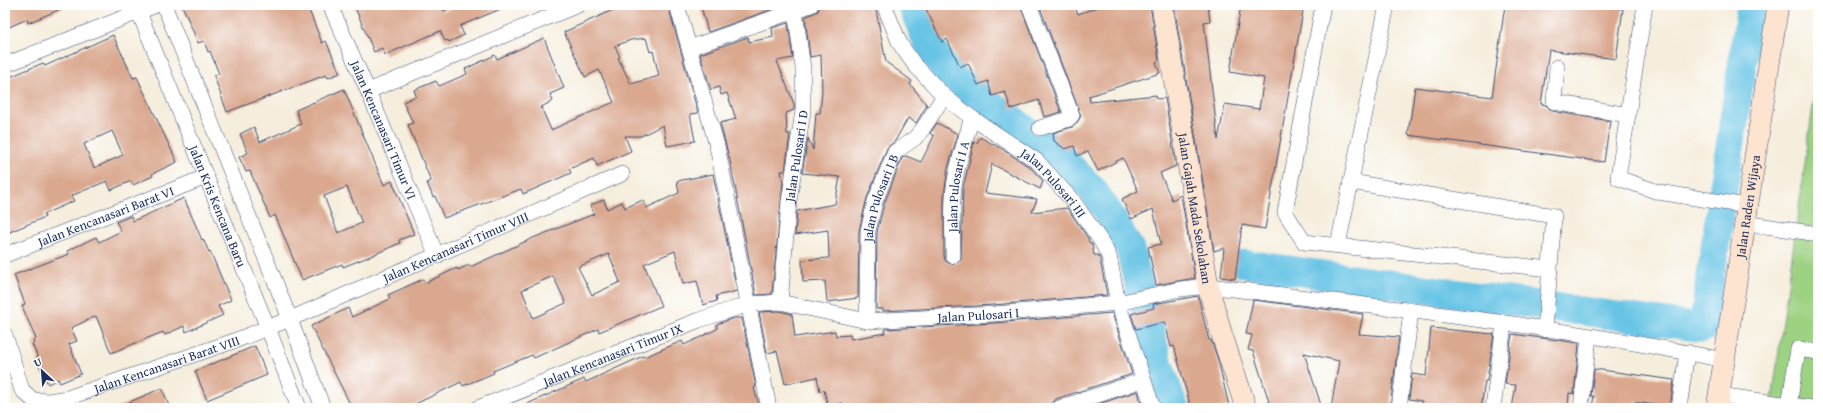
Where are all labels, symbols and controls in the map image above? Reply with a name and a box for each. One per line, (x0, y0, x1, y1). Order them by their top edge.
street label: Jalan Kencanasari Timur VI (345, 55, 422, 202)
street label: Jalan Pulosari I D (779, 109, 813, 205)
street label: Jalan Gajah Mada Sekolahan (1173, 129, 1217, 286)
street label: Jalan Pulosari I A (943, 138, 974, 235)
street label: Jalan Kris Kencana Baru (184, 140, 252, 270)
street label: Jalan Pulosari III (1015, 142, 1091, 221)
street label: Jalan Pulosari I B (858, 151, 903, 244)
street label: Jalan Raden Wijaya (1730, 153, 1765, 261)
street label: Jalan Kencanasari Barat VI (33, 181, 177, 252)
street label: Jalan Kencanasari Timur VIII (378, 206, 531, 288)
street label: Jalan Pulosari I (935, 302, 1020, 327)
street label: Jalan Kencanasari Timur IX (538, 318, 685, 391)
street label: Jalan Kencanasari Barat VIII (89, 330, 242, 398)
north arrow (22, 351, 62, 391)
text: U (31, 353, 45, 371)

